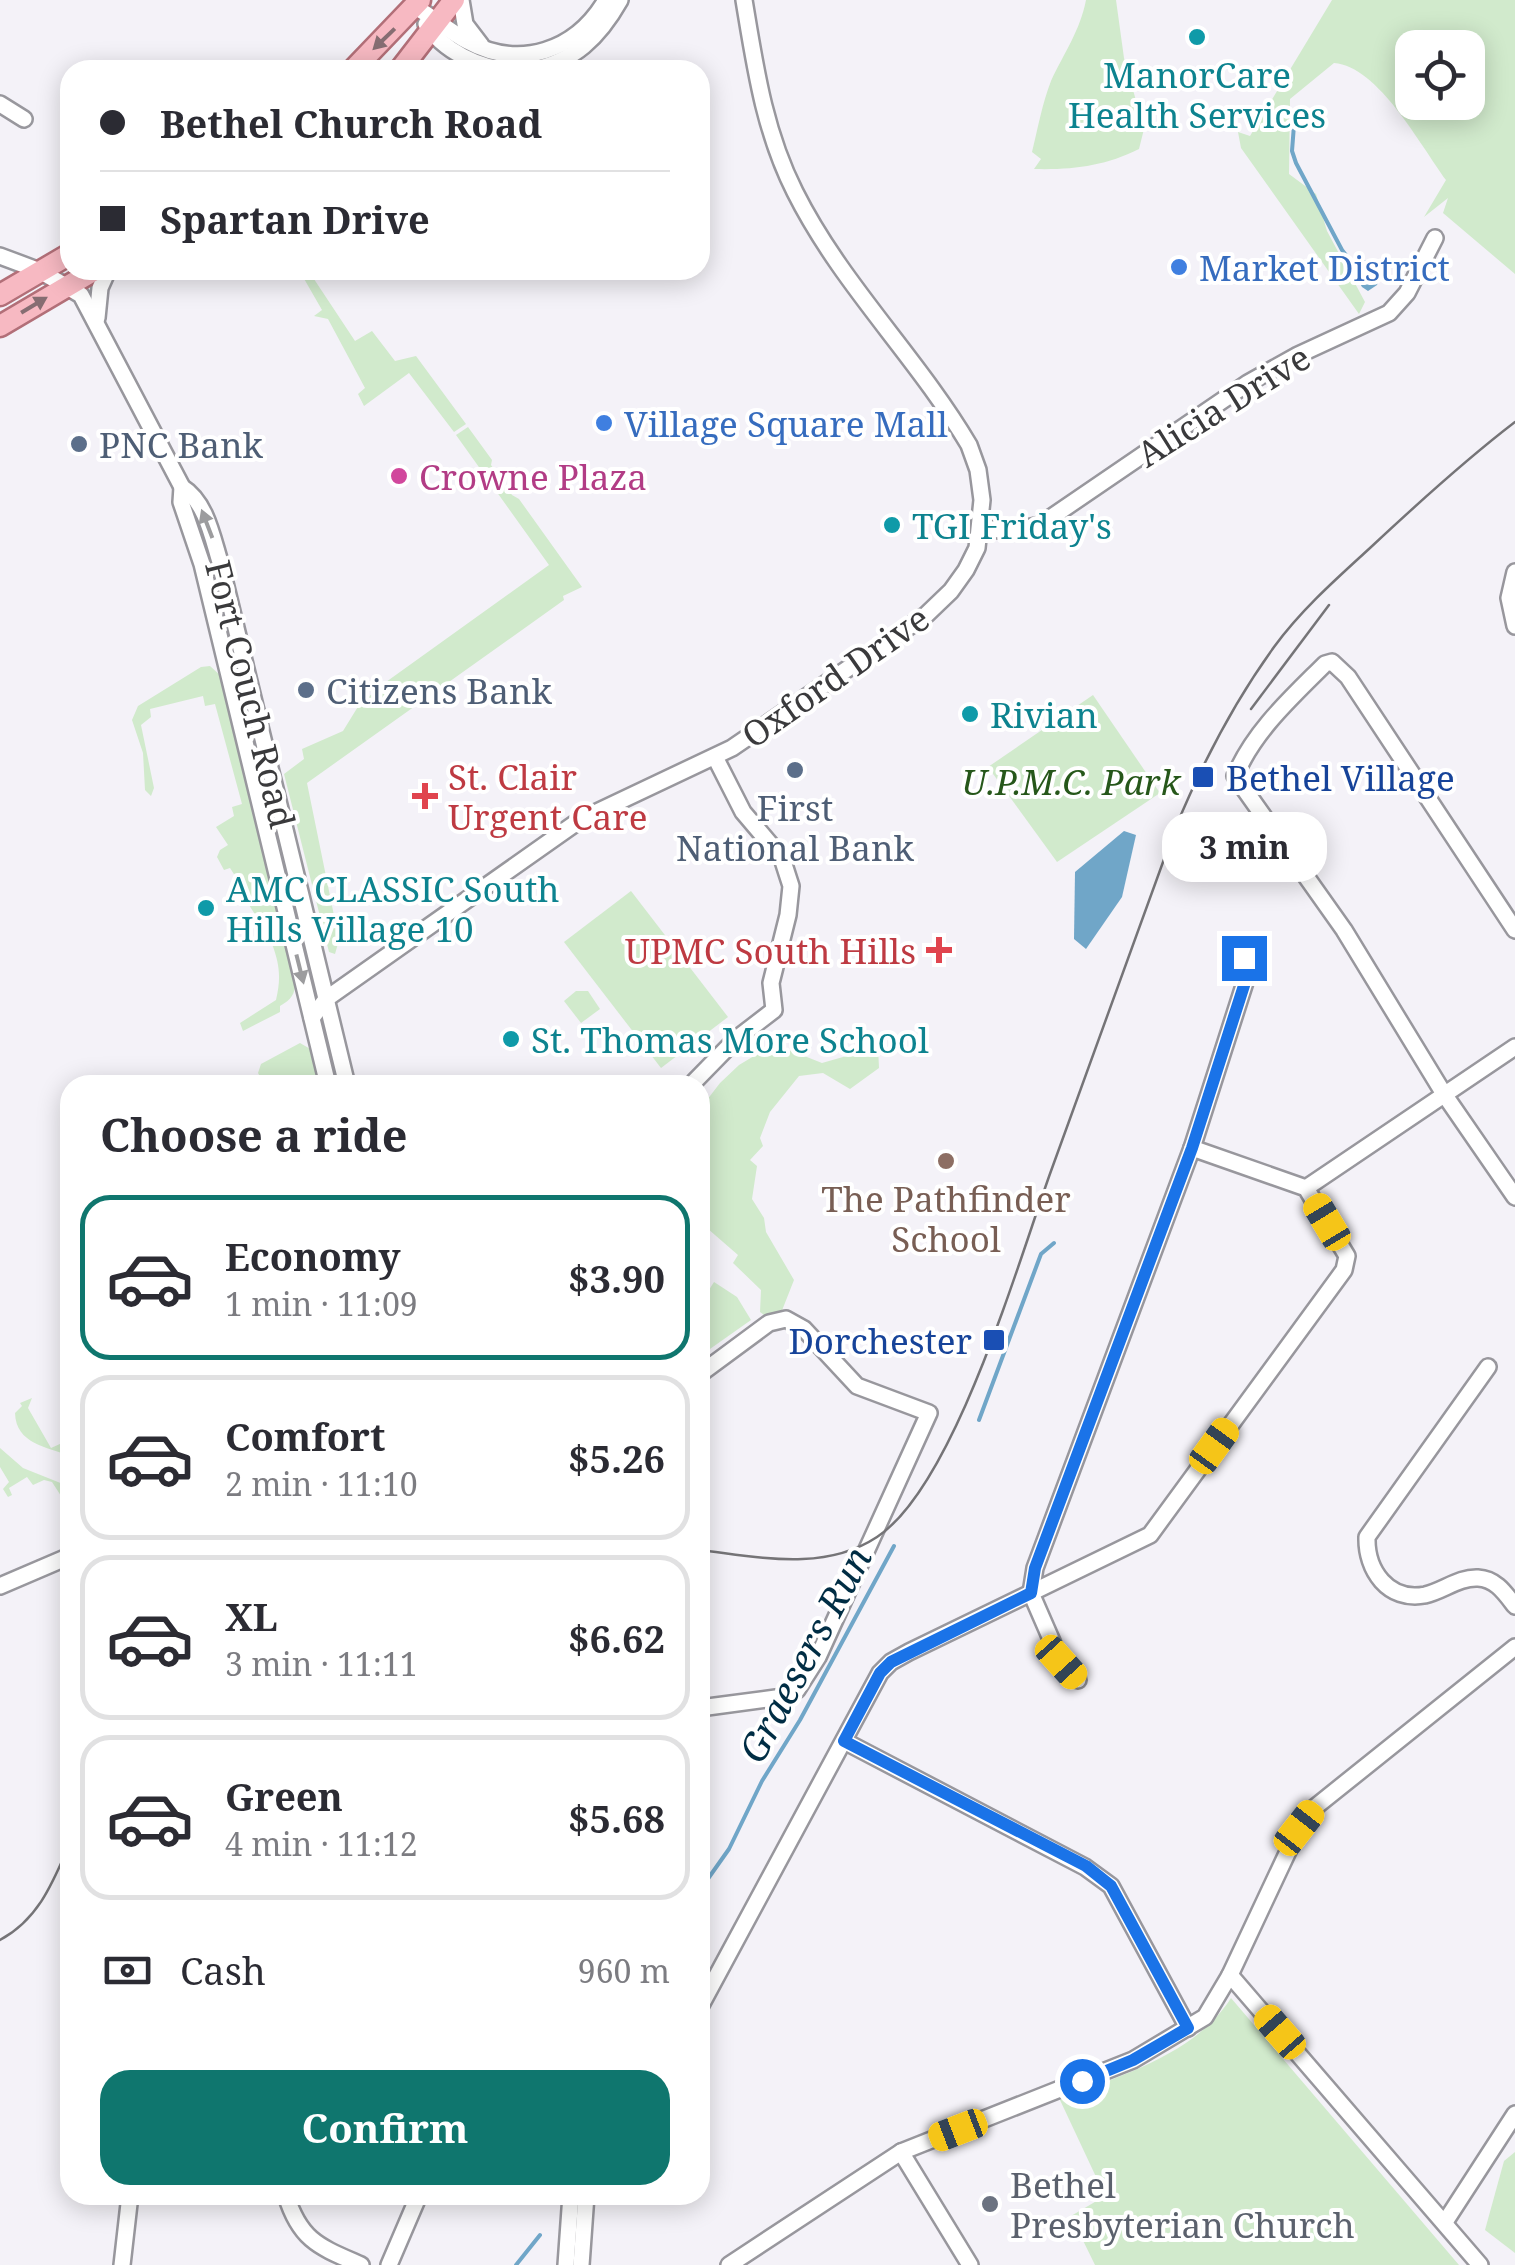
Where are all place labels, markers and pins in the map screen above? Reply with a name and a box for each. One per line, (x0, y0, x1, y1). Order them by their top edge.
marker: ManorCare Health Services (1186, 26, 1208, 48)
place label: ManorCare Health Services (1068, 51, 1326, 138)
place label: Market District (1199, 244, 1450, 291)
marker: Market District (1168, 256, 1190, 278)
place label: Village Square Mall (624, 400, 948, 447)
marker: Village Square Mall (593, 412, 615, 434)
place label: PNC Bank (99, 421, 264, 468)
marker: PNC Bank (68, 433, 90, 455)
place label: Crowne Plaza (419, 453, 647, 500)
marker: Crowne Plaza (388, 465, 410, 487)
place label: TGI Friday's (912, 502, 1112, 549)
marker: TGI Friday's (881, 514, 903, 536)
place label: Citizens Bank (326, 667, 552, 714)
marker: Citizens Bank (295, 679, 317, 701)
place label: Rivian (990, 691, 1098, 738)
marker: Rivian (959, 703, 981, 725)
place label: St. Clair Urgent Care (448, 753, 648, 840)
place label: Bethel Village (1226, 754, 1455, 801)
marker: First National Bank (784, 759, 806, 781)
marker: Bethel Village (1190, 764, 1216, 790)
marker: St. Clair Urgent Care (412, 783, 438, 809)
place label: First National Bank (676, 784, 915, 871)
place label: AMC CLASSIC South Hills Village 10 (226, 865, 560, 952)
marker: AMC CLASSIC South Hills Village 10 (195, 897, 217, 919)
place label: UPMC South Hills (625, 927, 916, 974)
marker: UPMC South Hills (926, 937, 952, 963)
place label: St. Thomas More School (531, 1016, 929, 1063)
marker: St. Thomas More School (500, 1028, 522, 1050)
marker: The Pathfinder School (935, 1150, 957, 1172)
place label: The Pathfinder School (821, 1175, 1071, 1262)
place label: Dorchester (788, 1317, 972, 1364)
marker: Dorchester (981, 1327, 1007, 1353)
place label: Bethel Presbyterian Church (1010, 2161, 1355, 2248)
marker: Bethel Presbyterian Church (979, 2193, 1001, 2215)

